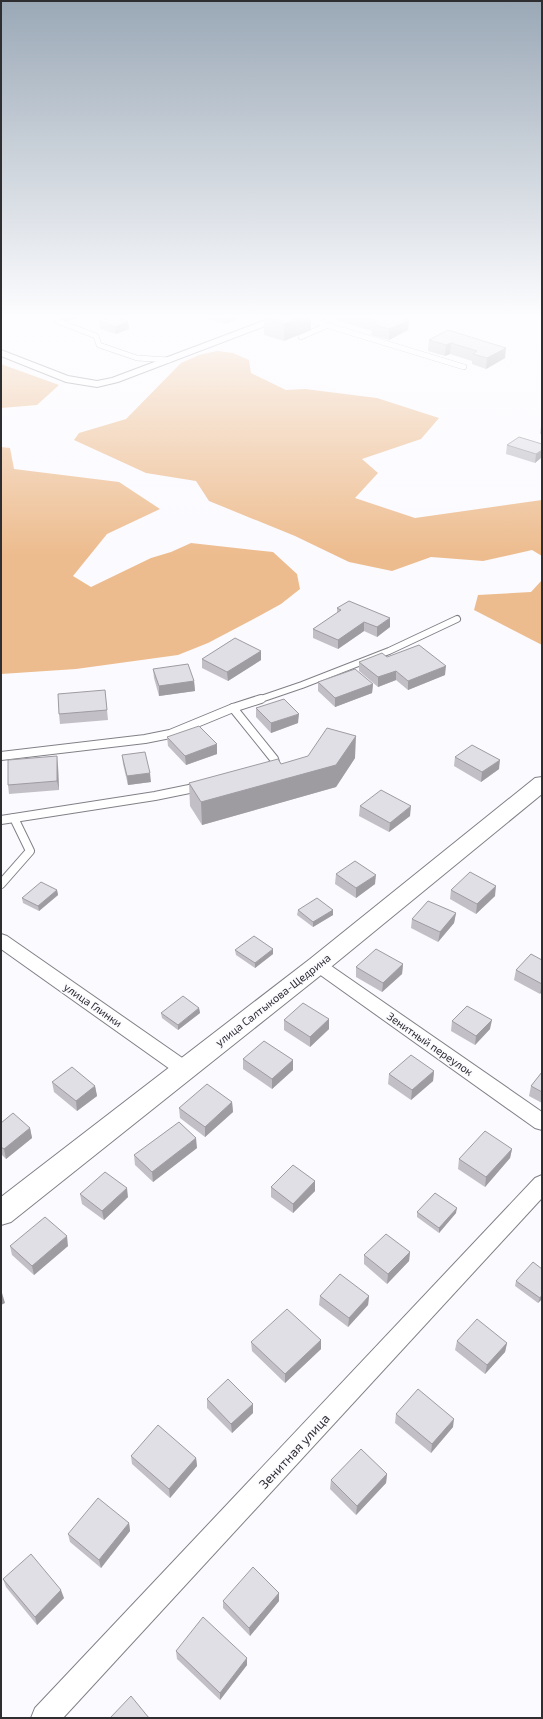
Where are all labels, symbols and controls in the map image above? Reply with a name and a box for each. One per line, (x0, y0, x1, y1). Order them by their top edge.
street label: улица Салтыкова-Щедрина (213, 951, 333, 1049)
street label: улица Глинки (61, 980, 125, 1030)
street label: Зенитный переулок (384, 1009, 476, 1079)
street label: Зенитная улица (255, 1410, 333, 1492)

